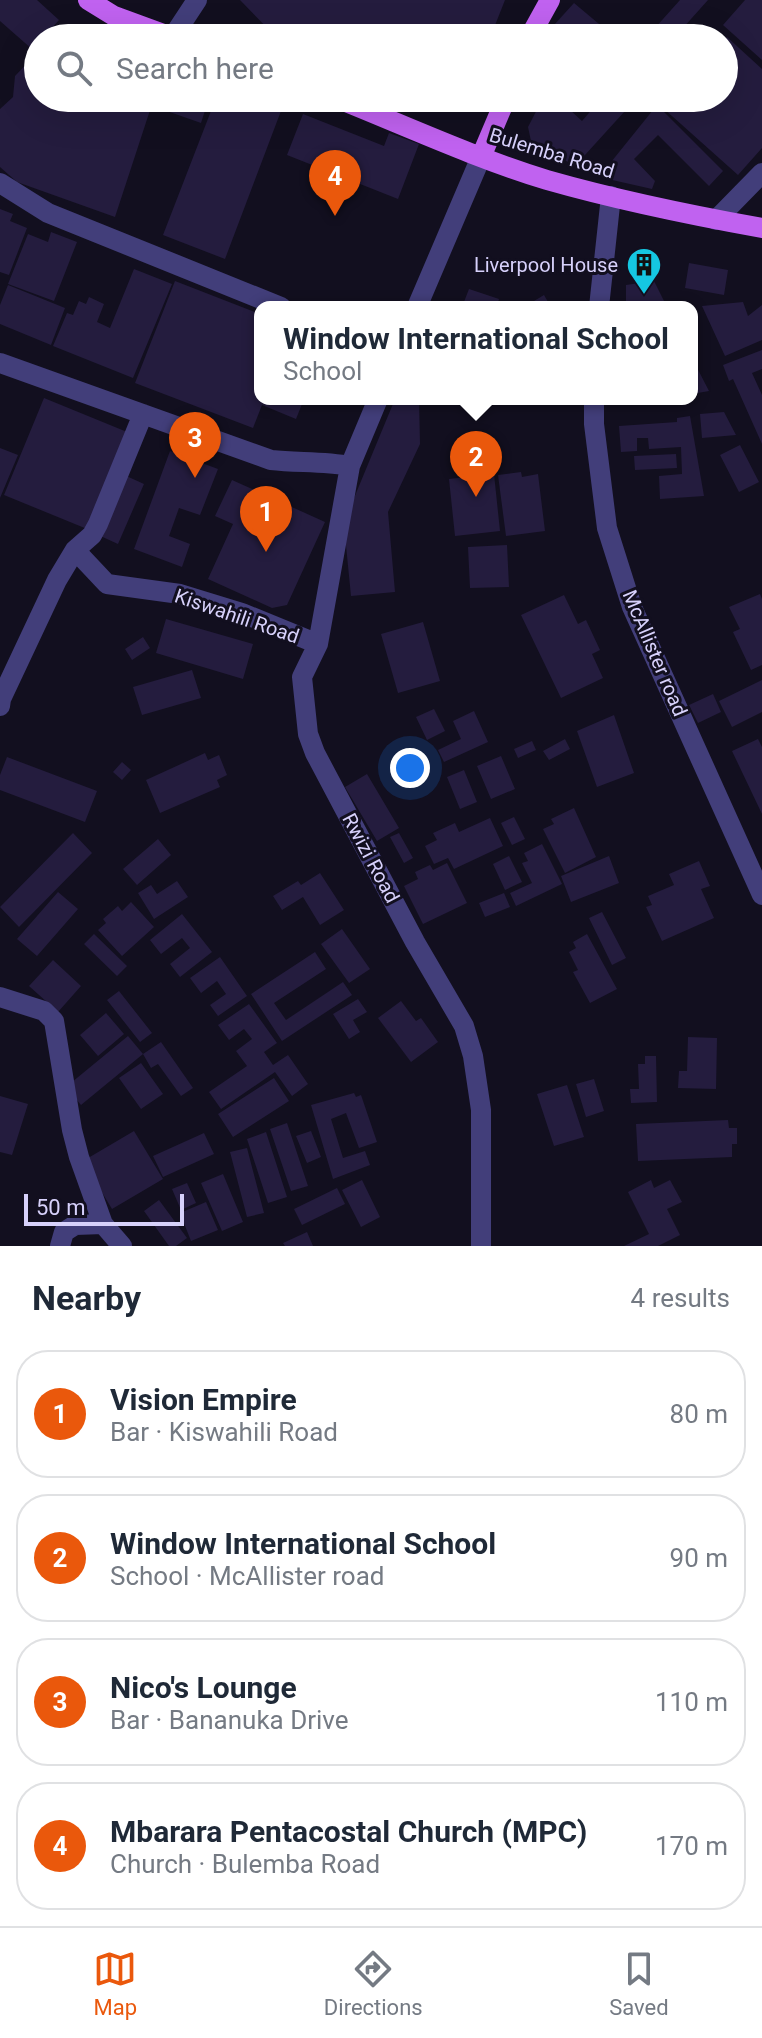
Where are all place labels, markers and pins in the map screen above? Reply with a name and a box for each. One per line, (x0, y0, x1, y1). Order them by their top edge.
pin: 4 (309, 150, 361, 216)
building icon: Liverpool House (625, 246, 663, 296)
place label: Liverpool House (474, 253, 618, 277)
pin: 3 (169, 412, 221, 478)
pin: 2 (450, 431, 502, 497)
pin: 1 (240, 486, 292, 552)

